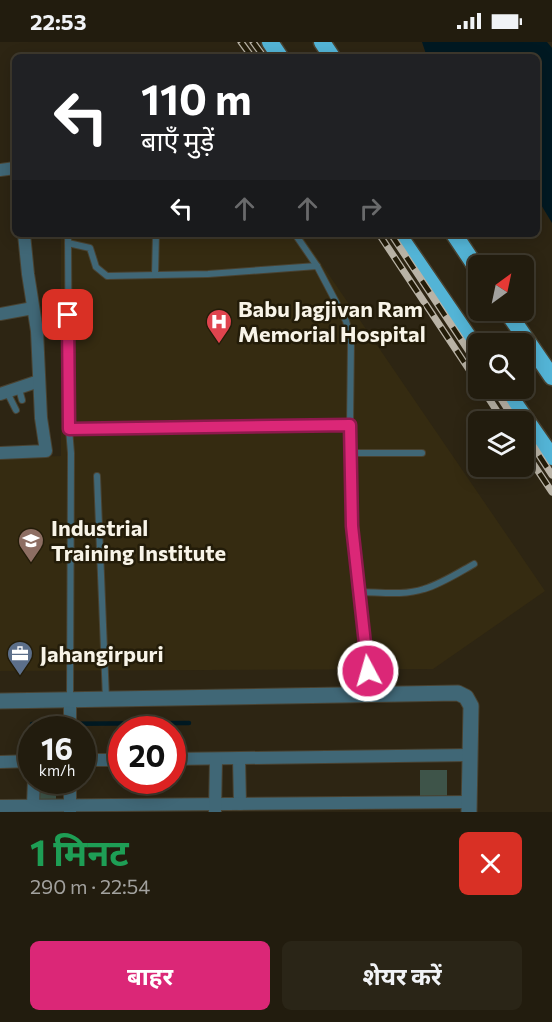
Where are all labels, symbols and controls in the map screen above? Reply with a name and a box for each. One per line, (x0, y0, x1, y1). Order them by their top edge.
text: 22:53 (30, 8, 87, 35)
text: 110 m (141, 72, 252, 124)
icon: left (42, 78, 120, 156)
text: बाएँ मुड़ें (141, 124, 214, 157)
icon: left (165, 192, 198, 225)
icon: ahead (228, 192, 261, 225)
icon: ahead (291, 192, 324, 225)
icon: right (354, 192, 387, 225)
north arrow (468, 255, 534, 321)
map controls (468, 255, 534, 477)
pin (42, 289, 93, 340)
place label: Babu Jagjivan Ram Memorial Hospital (238, 295, 426, 347)
icon: arrive (51, 298, 84, 331)
hospital icon: Babu Jagjivan Ram Memorial Hospital (204, 307, 234, 345)
button: search (468, 333, 534, 399)
button: layers (468, 411, 534, 477)
place label: Industrial Training Institute (51, 514, 226, 566)
school or university icon: Industrial Training Institute (16, 526, 46, 564)
office icon: Jahangirpuri (5, 639, 35, 677)
position arrow (336, 639, 400, 703)
place label: Jahangirpuri (40, 640, 164, 667)
speed limit sign: 20 (108, 716, 186, 794)
text: 16 (41, 729, 73, 766)
text: km/h (39, 761, 75, 779)
text: 1 मिनट (30, 829, 129, 873)
button: close (459, 832, 522, 895)
text: 290 m · 22:54 (30, 874, 150, 898)
button: बाहर (30, 941, 270, 1010)
button: शेयर करें (282, 941, 522, 1010)

